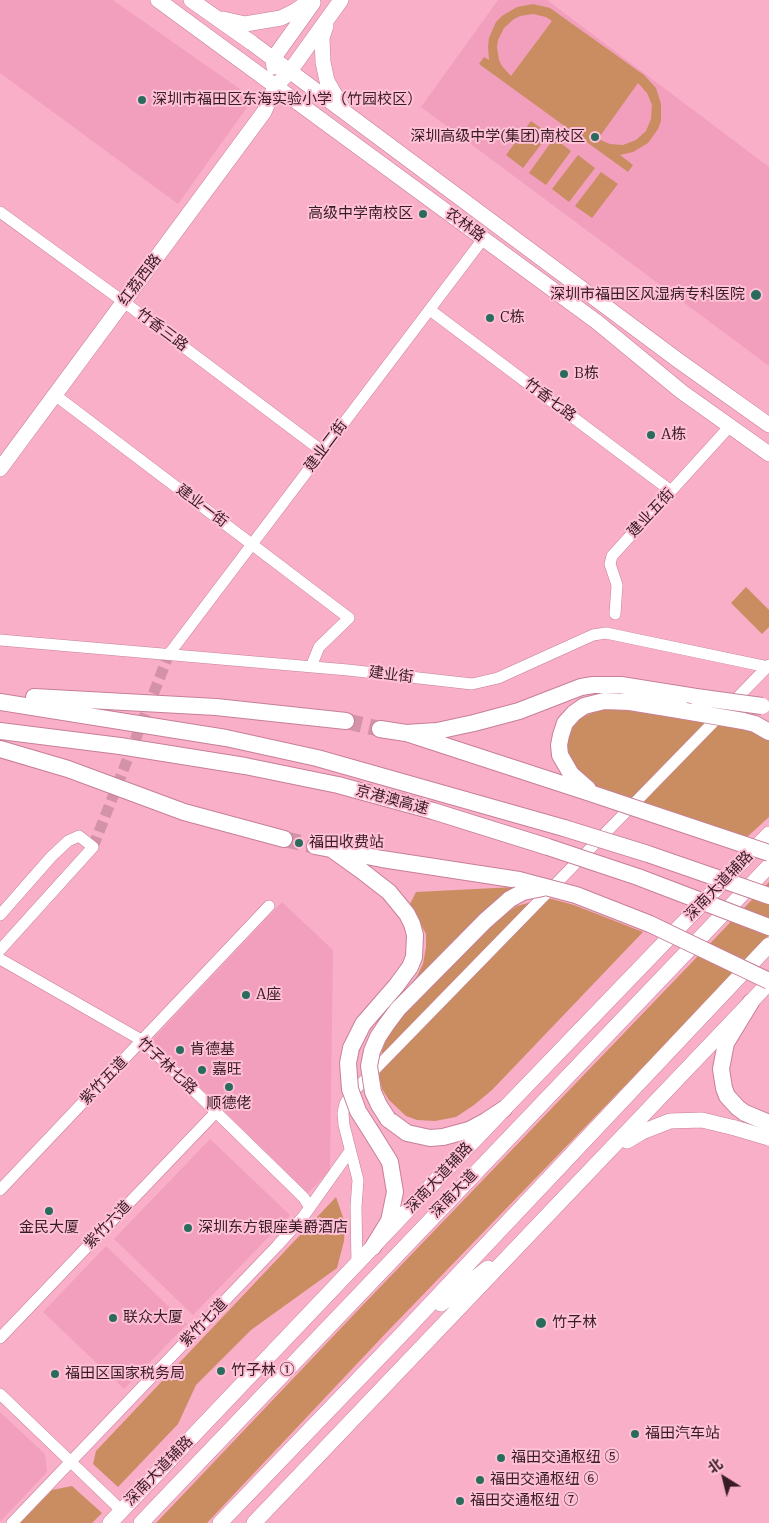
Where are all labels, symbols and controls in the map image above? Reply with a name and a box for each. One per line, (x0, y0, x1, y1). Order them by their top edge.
place label: 深圳市福田区东海实验小学（竹园校区） (152, 91, 422, 109)
marker: 深圳市福田区东海实验小学（竹园校区） (136, 94, 148, 106)
place label: 深圳高级中学(集团)南校区 (410, 128, 585, 146)
marker: 深圳高级中学(集团)南校区 (589, 131, 601, 143)
street label: 农林路 (442, 204, 488, 246)
place label: 高级中学南校区 (308, 205, 413, 223)
marker: 高级中学南校区 (417, 208, 429, 220)
street label: 红荔西路 (115, 251, 165, 309)
place label: 深圳市福田区风湿病专科医院 (550, 286, 745, 304)
marker: 深圳市福田区风湿病专科医院 (749, 288, 763, 302)
street label: 竹香三路 (133, 305, 191, 355)
place label: C栋 (500, 309, 525, 327)
marker: C栋 (484, 312, 496, 324)
place label: B栋 (574, 365, 599, 383)
marker: B栋 (558, 368, 570, 380)
street label: 竹香七路 (521, 375, 579, 425)
street label: 建业二街 (301, 417, 351, 475)
place label: A栋 (661, 426, 686, 444)
marker: A栋 (645, 429, 657, 441)
street label: 建业一街 (173, 481, 231, 531)
street label: 建业五街 (624, 485, 678, 541)
street label: 建业街 (368, 663, 414, 687)
street label: 京港澳高速 (353, 782, 431, 818)
place label: 福田收费站 (309, 834, 384, 852)
marker: 福田收费站 (293, 837, 305, 849)
street label: 深南大道辅路 (681, 847, 757, 925)
place label: A座 (256, 986, 281, 1004)
marker: A座 (240, 989, 252, 1001)
street label: 竹子林七路 (133, 1034, 201, 1098)
place label: 肯德基 (190, 1041, 235, 1059)
marker: 肯德基 (174, 1044, 186, 1056)
street label: 紫竹五道 (77, 1053, 131, 1109)
place label: 嘉旺 (212, 1061, 242, 1079)
marker: 嘉旺 (196, 1064, 208, 1076)
marker: 顺德佬 (223, 1081, 235, 1093)
place label: 顺德佬 (207, 1095, 251, 1113)
street label: 深南大道辅路 (402, 1139, 476, 1217)
street label: 深南大道 (427, 1166, 481, 1222)
street label: 紫竹六道 (81, 1197, 135, 1253)
marker: 金民大厦 (43, 1205, 55, 1217)
place label: 金民大厦 (19, 1219, 79, 1237)
place label: 深圳东方银座美爵酒店 (198, 1219, 348, 1237)
marker: 深圳东方银座美爵酒店 (182, 1222, 194, 1234)
street label: 紫竹七道 (177, 1295, 231, 1351)
place label: 联众大厦 (123, 1309, 183, 1327)
marker: 联众大厦 (107, 1312, 119, 1324)
place label: 竹子林 (552, 1314, 597, 1332)
marker: 竹子林 (534, 1316, 548, 1330)
place label: 竹子林 ① (231, 1362, 294, 1380)
place label: 福田区国家税务局 (65, 1365, 185, 1383)
marker: 竹子林 ① (215, 1365, 227, 1377)
marker: 福田区国家税务局 (49, 1368, 61, 1380)
place label: 福田汽车站 (645, 1425, 720, 1443)
marker: 福田汽车站 (629, 1428, 641, 1440)
street label: 深南大道辅路 (121, 1432, 197, 1510)
place label: 福田交通枢纽 ⑤ (511, 1449, 619, 1467)
marker: 福田交通枢纽 ⑤ (495, 1452, 507, 1464)
north arrow (699, 1453, 749, 1503)
text: 北 (704, 1454, 726, 1477)
place label: 福田交通枢纽 ⑥ (490, 1471, 598, 1489)
marker: 福田交通枢纽 ⑥ (474, 1474, 486, 1486)
place label: 福田交通枢纽 ⑦ (470, 1492, 578, 1510)
marker: 福田交通枢纽 ⑦ (454, 1495, 466, 1507)

